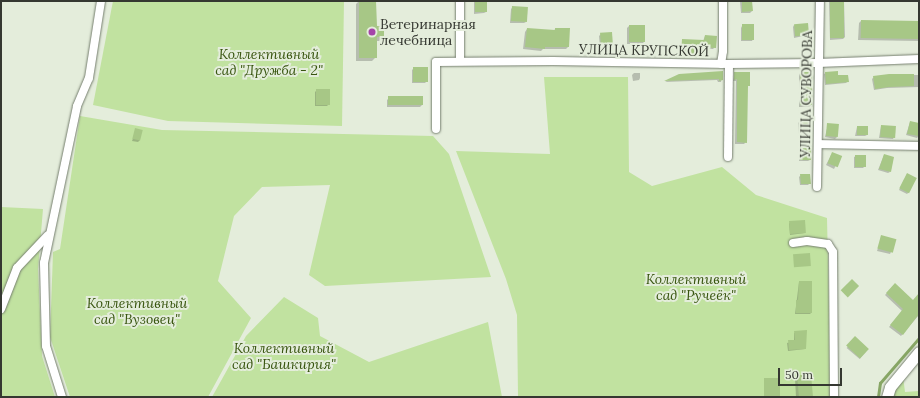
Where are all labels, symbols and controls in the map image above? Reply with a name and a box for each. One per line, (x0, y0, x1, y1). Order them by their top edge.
place label: Ветеринарная лечебница (380, 16, 476, 48)
marker: Ветеринарная лечебница (367, 27, 377, 37)
street label: УЛИЦА СУВОРОВА (796, 30, 816, 158)
street label: УЛИЦА КРУПСКОЙ (579, 40, 709, 60)
park label: Коллективный сад "Дружба - 2" (215, 46, 323, 78)
park label: Коллективный сад "Ручеёк" (646, 271, 746, 304)
park label: Коллективный сад "Вузовец" (87, 295, 187, 328)
park label: Коллективный сад "Башкирия" (232, 340, 336, 372)
scale bar (780, 360, 844, 386)
text: 50 m (785, 367, 813, 382)

